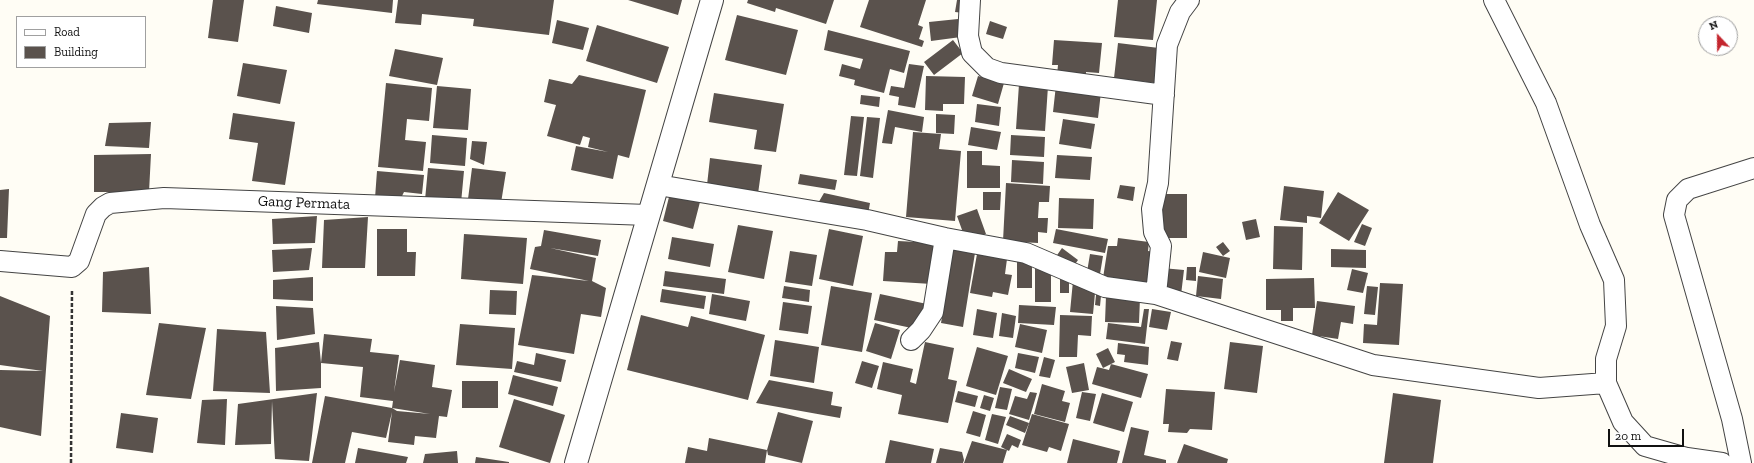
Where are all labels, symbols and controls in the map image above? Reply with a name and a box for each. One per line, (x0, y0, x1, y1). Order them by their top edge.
legend (16, 16, 146, 68)
north arrow (1698, 16, 1738, 56)
text: N (1707, 18, 1720, 33)
text: Road (54, 25, 80, 39)
text: Building (54, 45, 98, 59)
street label: Gang Permata (257, 192, 351, 214)
scale bar (1610, 421, 1686, 447)
text: 20 m (1615, 429, 1641, 443)

